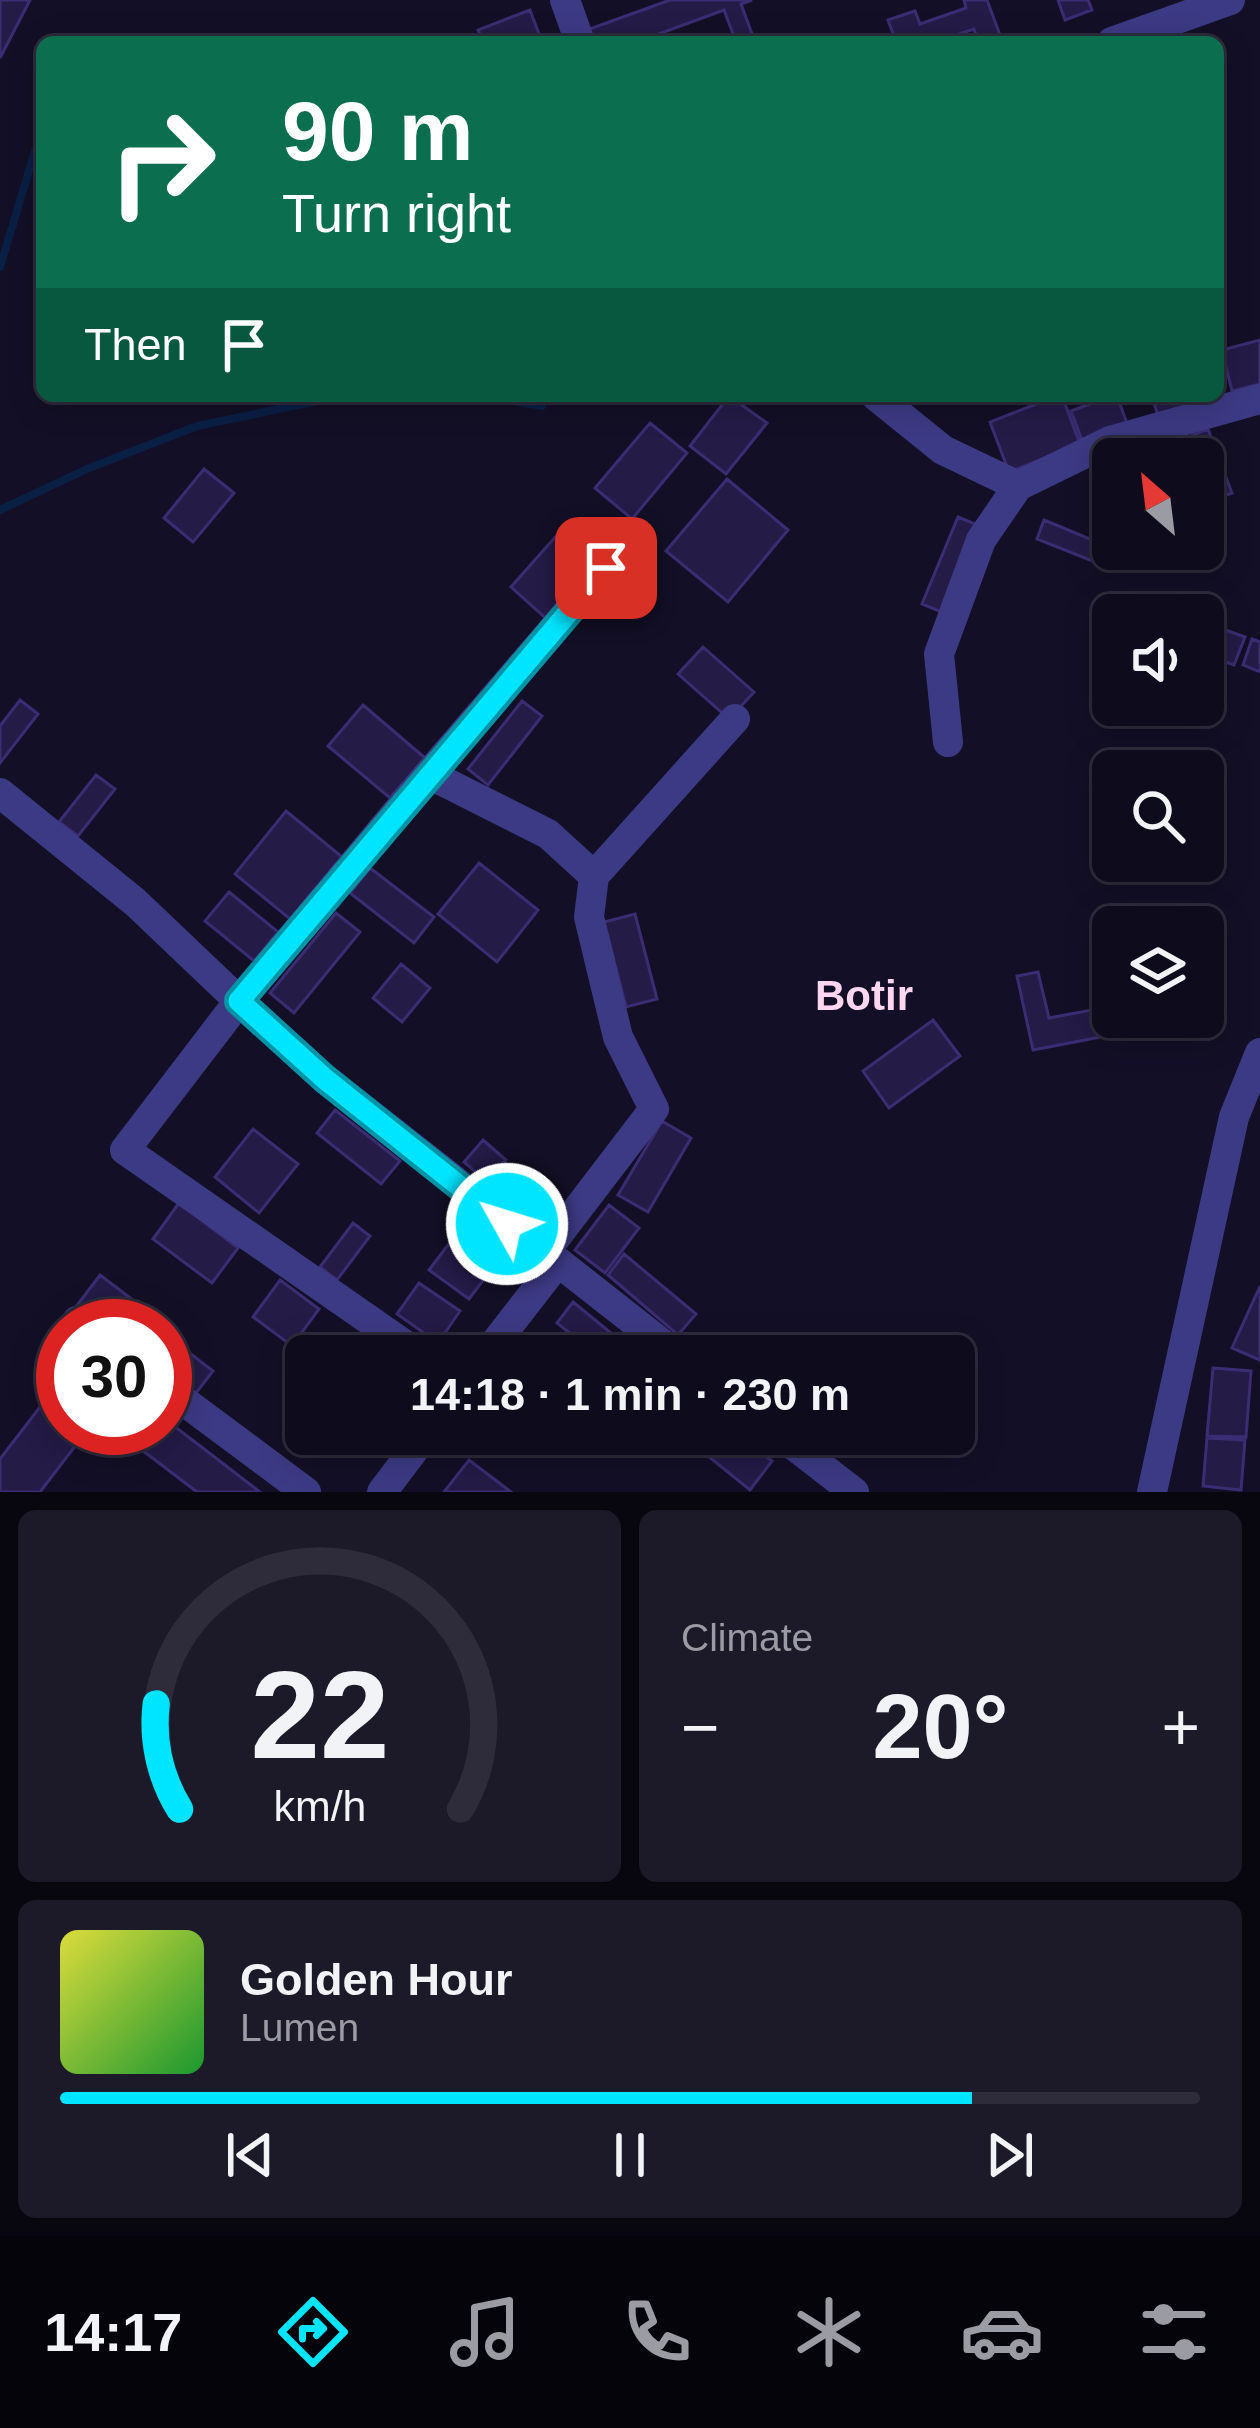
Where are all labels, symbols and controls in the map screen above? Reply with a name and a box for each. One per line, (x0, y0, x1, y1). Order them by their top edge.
icon: right (84, 84, 240, 240)
text: 90 m (282, 84, 473, 178)
text: Turn right (282, 183, 511, 243)
icon: arrive (211, 312, 277, 378)
text: Then (84, 319, 187, 370)
north arrow (1092, 438, 1224, 570)
map controls (1092, 438, 1224, 1038)
pin (555, 517, 657, 619)
icon: arrive (573, 535, 639, 601)
button: sound (1092, 594, 1224, 726)
button: search (1092, 750, 1224, 882)
button: layers (1092, 906, 1224, 1038)
district label: Botir (815, 972, 913, 1019)
position arrow (444, 1161, 570, 1287)
speed limit sign: 30 (36, 1299, 192, 1455)
text: 14:18 · 1 min · 230 m (410, 1369, 850, 1420)
text: Climate (681, 1616, 813, 1659)
text: 22 (250, 1645, 389, 1784)
text: 20° (872, 1677, 1009, 1777)
text: − (681, 1690, 720, 1764)
text: + (1161, 1690, 1200, 1764)
text: km/h (273, 1782, 366, 1830)
text: Golden Hour (240, 1954, 512, 2005)
text: Lumen (240, 2006, 359, 2049)
icon: previous (217, 2122, 283, 2188)
icon: pause (597, 2122, 663, 2188)
icon: next (977, 2122, 1043, 2188)
icon: directions (271, 2290, 355, 2374)
icon: music (443, 2290, 527, 2374)
icon: phone (615, 2290, 699, 2374)
icon: climate (787, 2290, 871, 2374)
icon: car (960, 2290, 1044, 2374)
icon: filters (1132, 2290, 1216, 2374)
text: 14:17 (44, 2302, 182, 2362)

